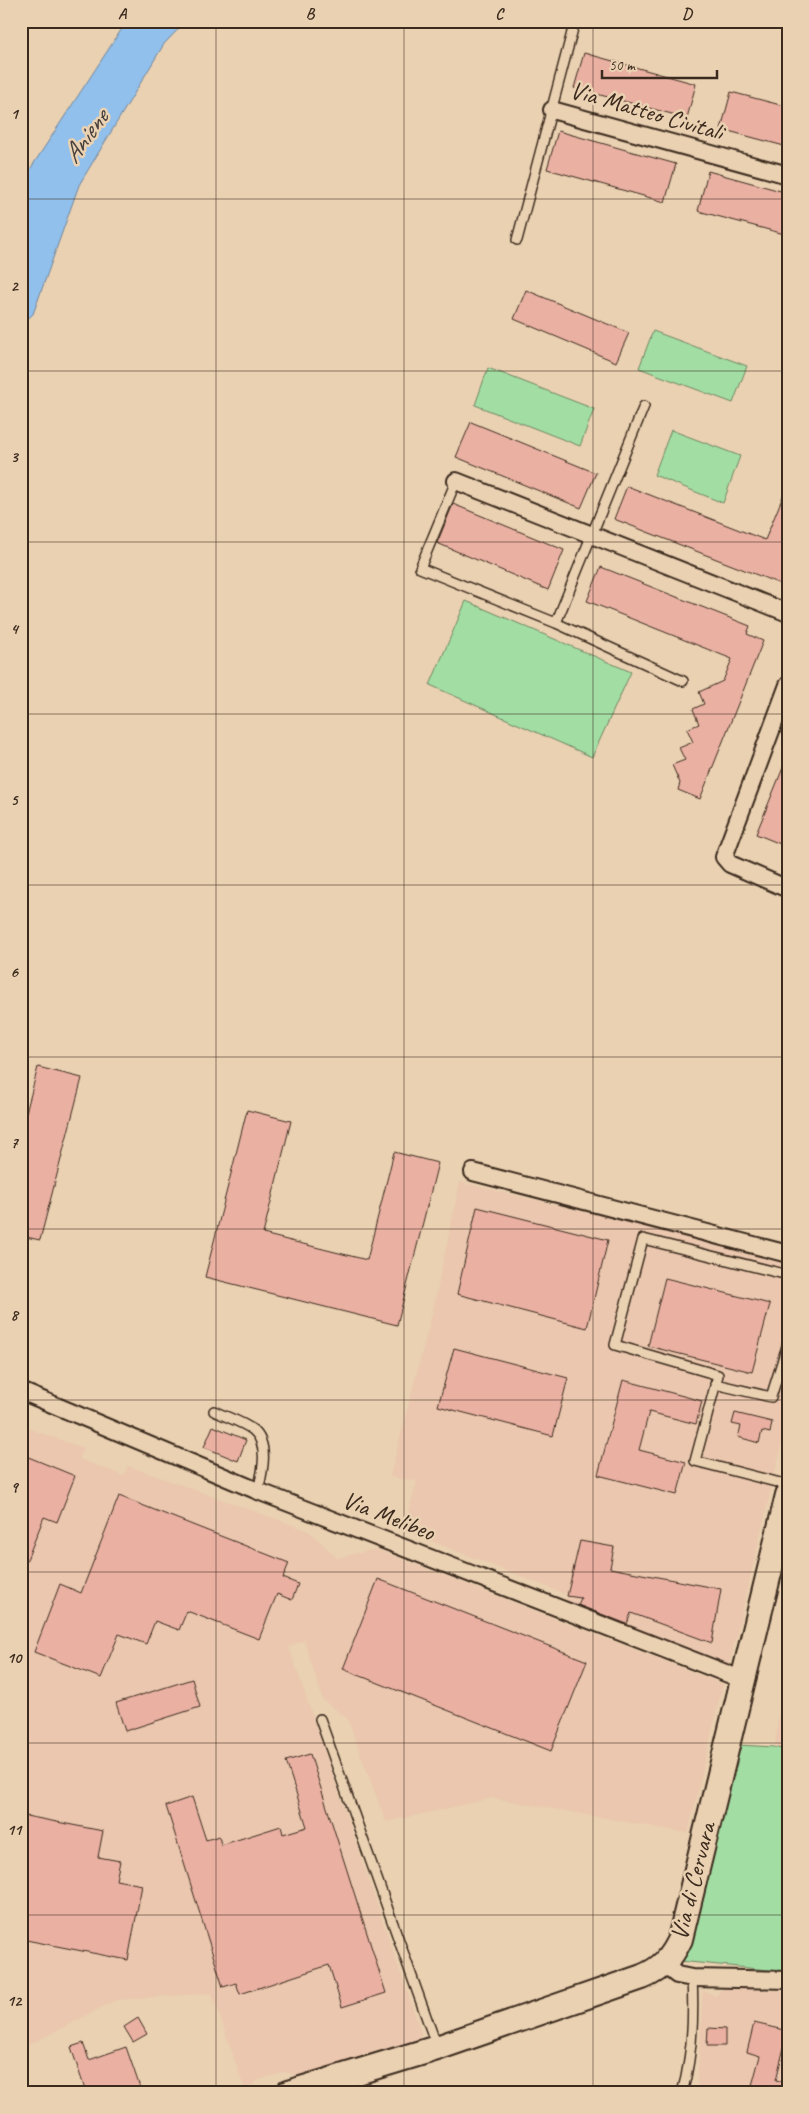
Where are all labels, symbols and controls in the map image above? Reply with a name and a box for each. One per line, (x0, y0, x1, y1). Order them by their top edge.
text: A (118, 4, 128, 24)
text: B (306, 4, 316, 24)
text: C (495, 4, 505, 24)
text: D (682, 4, 693, 24)
scale bar (602, 48, 716, 80)
text: 50 m (609, 56, 636, 75)
street label: Via Matteo Civitali (567, 74, 730, 149)
water label: Aniene (55, 100, 118, 169)
text: 1 (10, 104, 19, 124)
text: 2 (10, 276, 19, 296)
text: 3 (10, 447, 19, 467)
text: 4 (10, 619, 19, 639)
text: 5 (11, 790, 20, 810)
text: 6 (10, 962, 19, 982)
text: 7 (10, 1133, 19, 1153)
text: 8 (10, 1305, 19, 1325)
text: 9 (10, 1477, 19, 1497)
street label: Via Melibeo (338, 1484, 440, 1548)
text: 10 (7, 1648, 23, 1668)
street label: Via di Cervara (663, 1816, 724, 1943)
text: 11 (7, 1820, 23, 1840)
text: 12 (7, 1991, 23, 2011)

